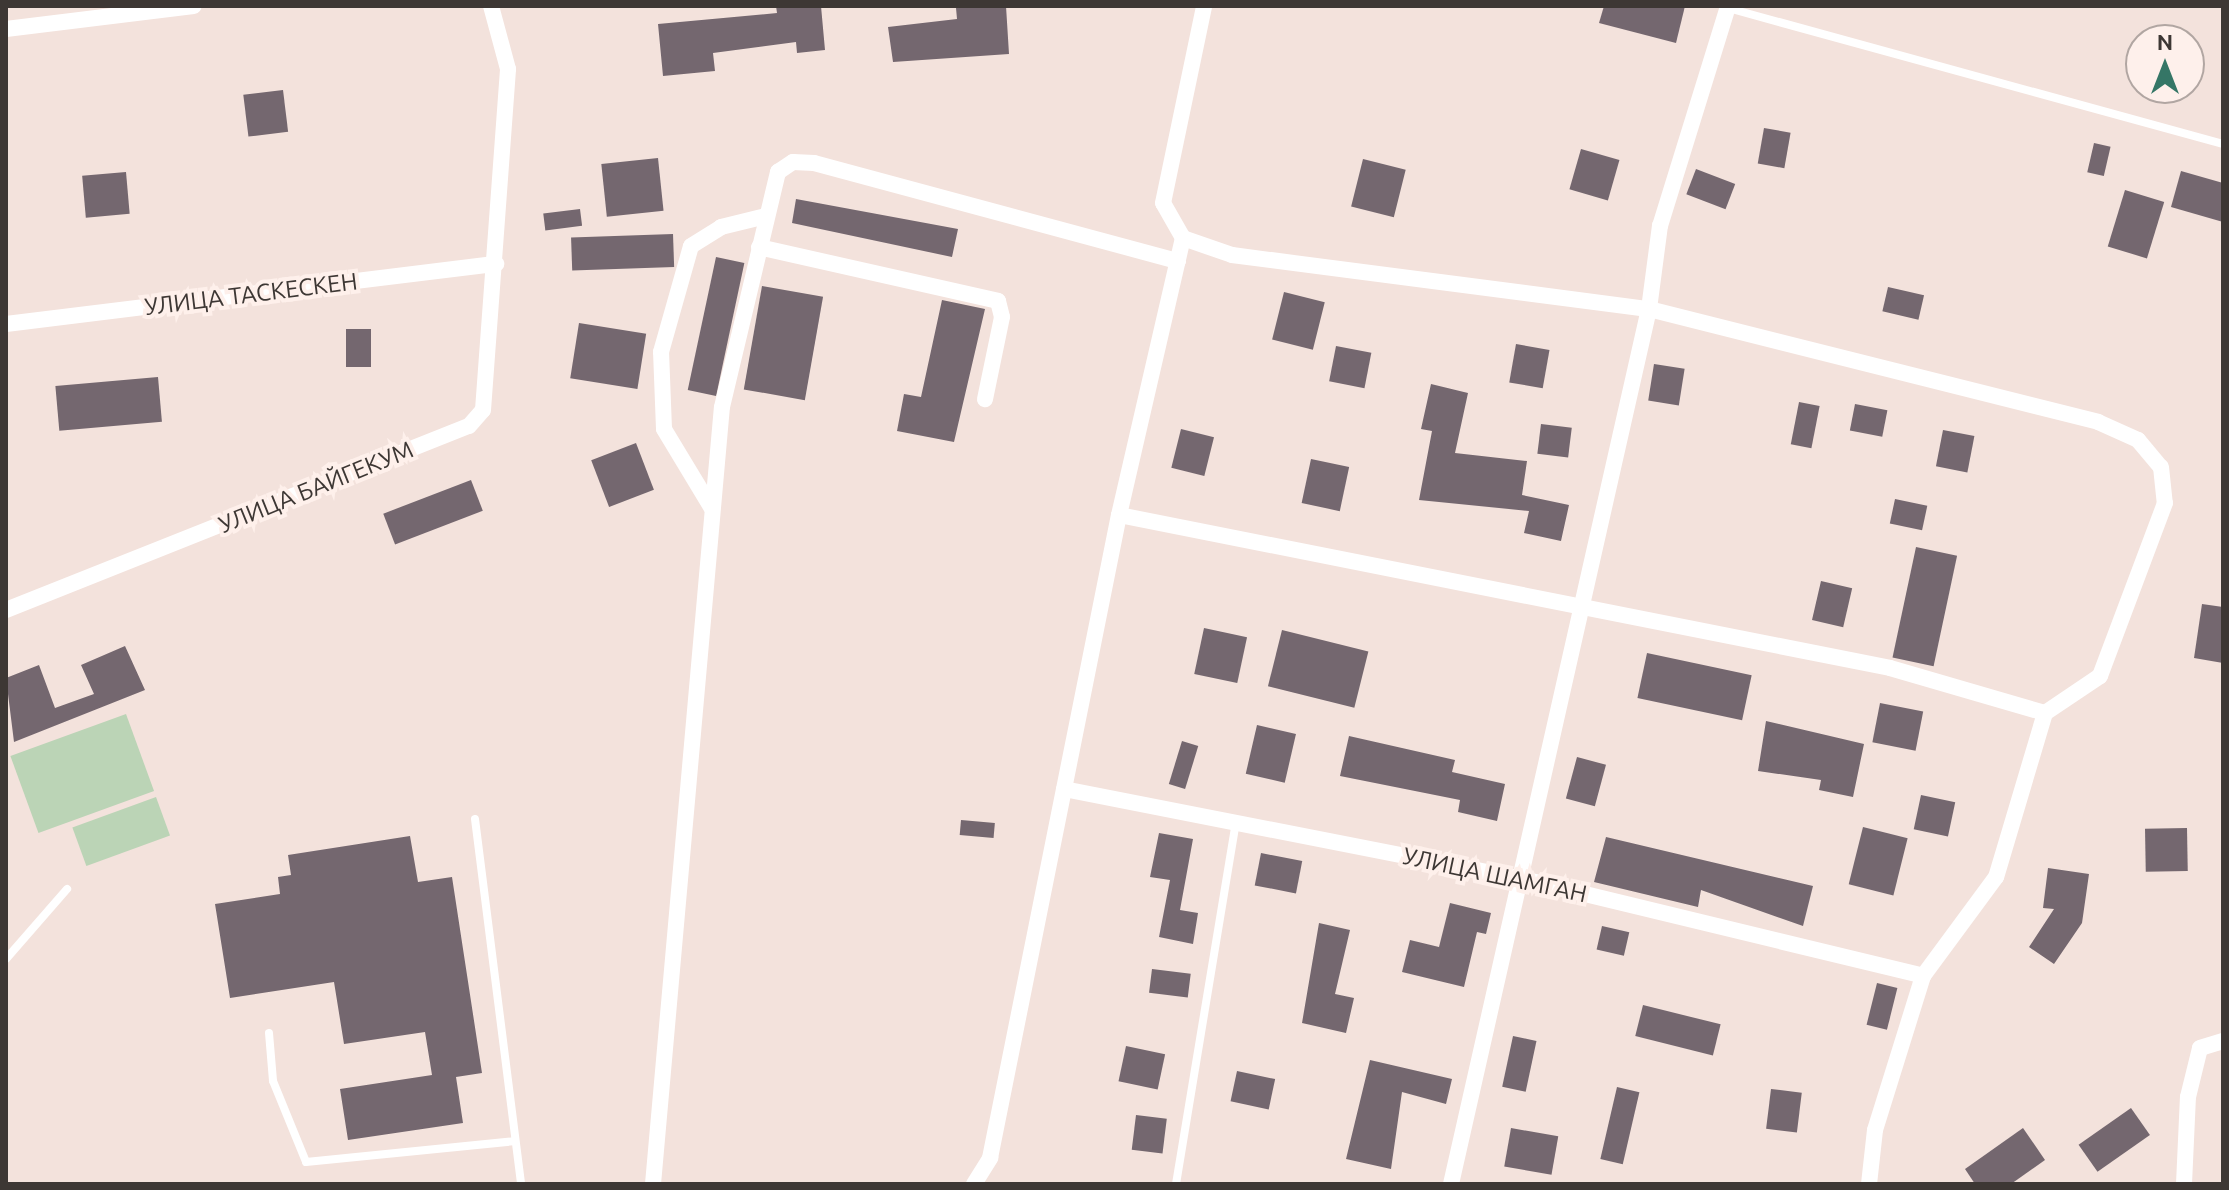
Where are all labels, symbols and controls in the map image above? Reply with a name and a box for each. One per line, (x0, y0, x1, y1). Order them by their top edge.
north arrow (2125, 24, 2205, 104)
text: N (2157, 29, 2173, 54)
street label: УЛИЦА ТАСКЕСКЕН (143, 267, 359, 321)
street label: УЛИЦА БАЙГЕКУМ (215, 435, 417, 539)
street label: УЛИЦА ШАМГАН (1400, 841, 1590, 909)

